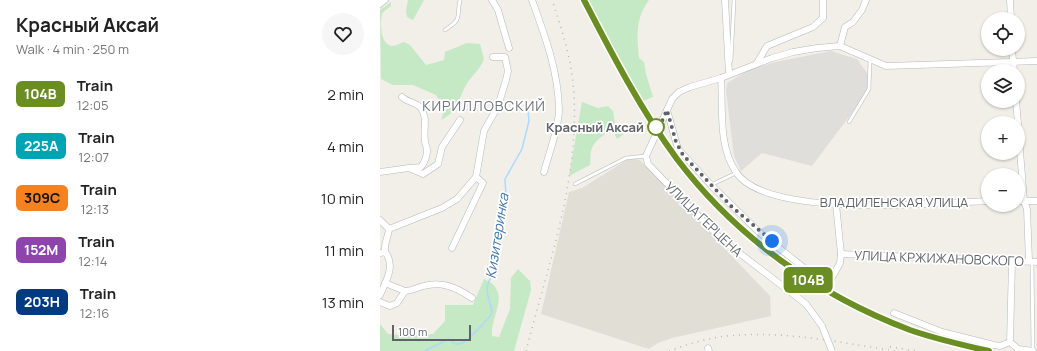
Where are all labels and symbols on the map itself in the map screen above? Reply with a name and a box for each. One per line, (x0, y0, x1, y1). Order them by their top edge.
district label: КИРИЛЛОВСКИЙ (422, 96, 546, 115)
place label: Красный Аксай (546, 118, 644, 136)
marker: Красный Аксай (647, 118, 665, 136)
street label: УЛИЦА ГЕРЦЕНА (661, 177, 747, 261)
water label: Кизитеринка (480, 191, 513, 280)
street label: ВЛАДИЛЕНСКАЯ УЛИЦА (820, 193, 968, 211)
your location (762, 231, 782, 251)
street label: УЛИЦА КРЖИЖАНОВСКОГО (854, 246, 1025, 270)
line badge: 104В (780, 267, 836, 293)
scale bar (392, 323, 471, 342)

